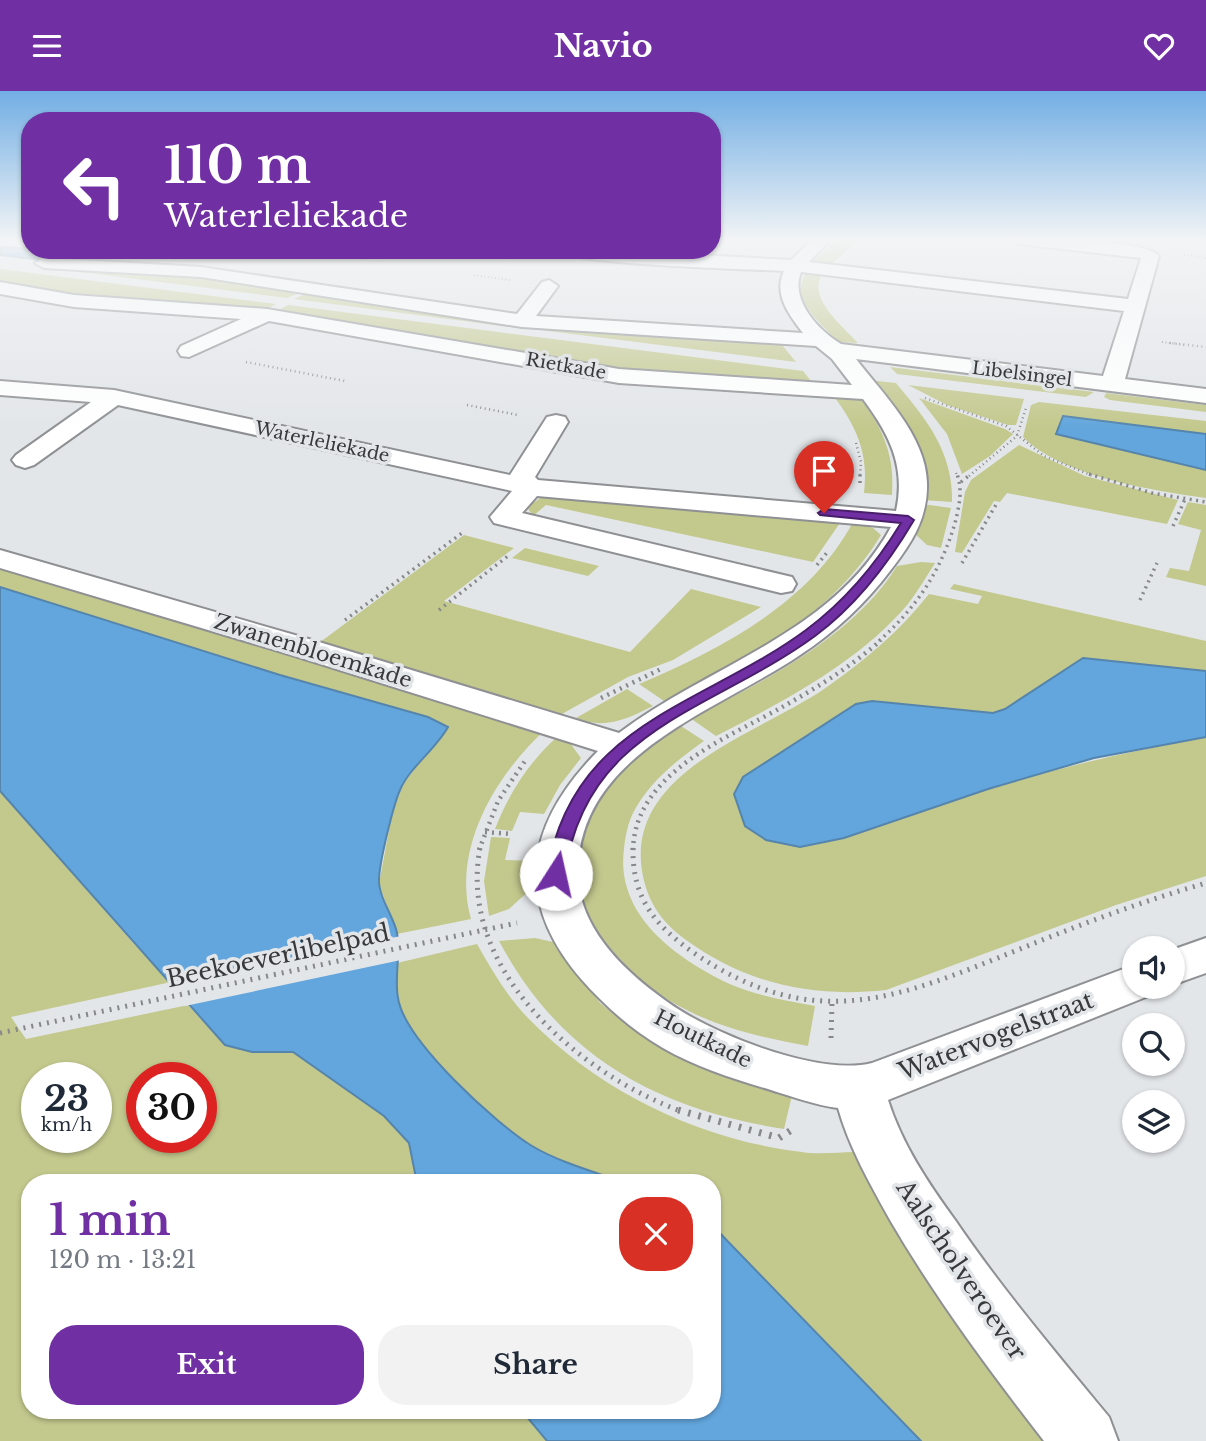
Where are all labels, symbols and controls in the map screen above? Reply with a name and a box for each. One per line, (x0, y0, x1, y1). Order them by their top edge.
text: Navio (553, 26, 653, 66)
icon: menu (28, 27, 66, 65)
icon: heart (1140, 27, 1178, 65)
text: 110 m (164, 135, 311, 196)
icon: left (49, 140, 140, 231)
text: Waterleliekade (164, 196, 408, 236)
street label: Rietkade (524, 348, 608, 384)
street label: Libelsingel (971, 357, 1073, 391)
street label: Waterleliekade (252, 417, 391, 467)
pin (794, 441, 854, 513)
icon: arrive (805, 452, 843, 490)
street label: Zwanenbloemkade (211, 609, 415, 693)
position arrow (519, 837, 593, 911)
street label: Beekoeverlibelpad (164, 918, 392, 993)
map controls (1122, 936, 1185, 1153)
button: sound (1122, 936, 1185, 999)
street label: Watervogelstraat (893, 985, 1097, 1086)
street label: Houtkade (650, 1004, 756, 1074)
button: search (1122, 1013, 1185, 1076)
speed limit sign: 30 (126, 1062, 217, 1153)
text: 23 (44, 1077, 89, 1120)
button: layers (1122, 1090, 1185, 1153)
text: km/h (41, 1114, 92, 1136)
street label: Aalscholveroever (890, 1173, 1033, 1366)
text: 1 min (49, 1194, 171, 1246)
button: close (619, 1197, 693, 1271)
text: 120 m · 13:21 (49, 1246, 196, 1274)
button: Exit (49, 1325, 364, 1405)
button: Share (378, 1325, 693, 1405)

